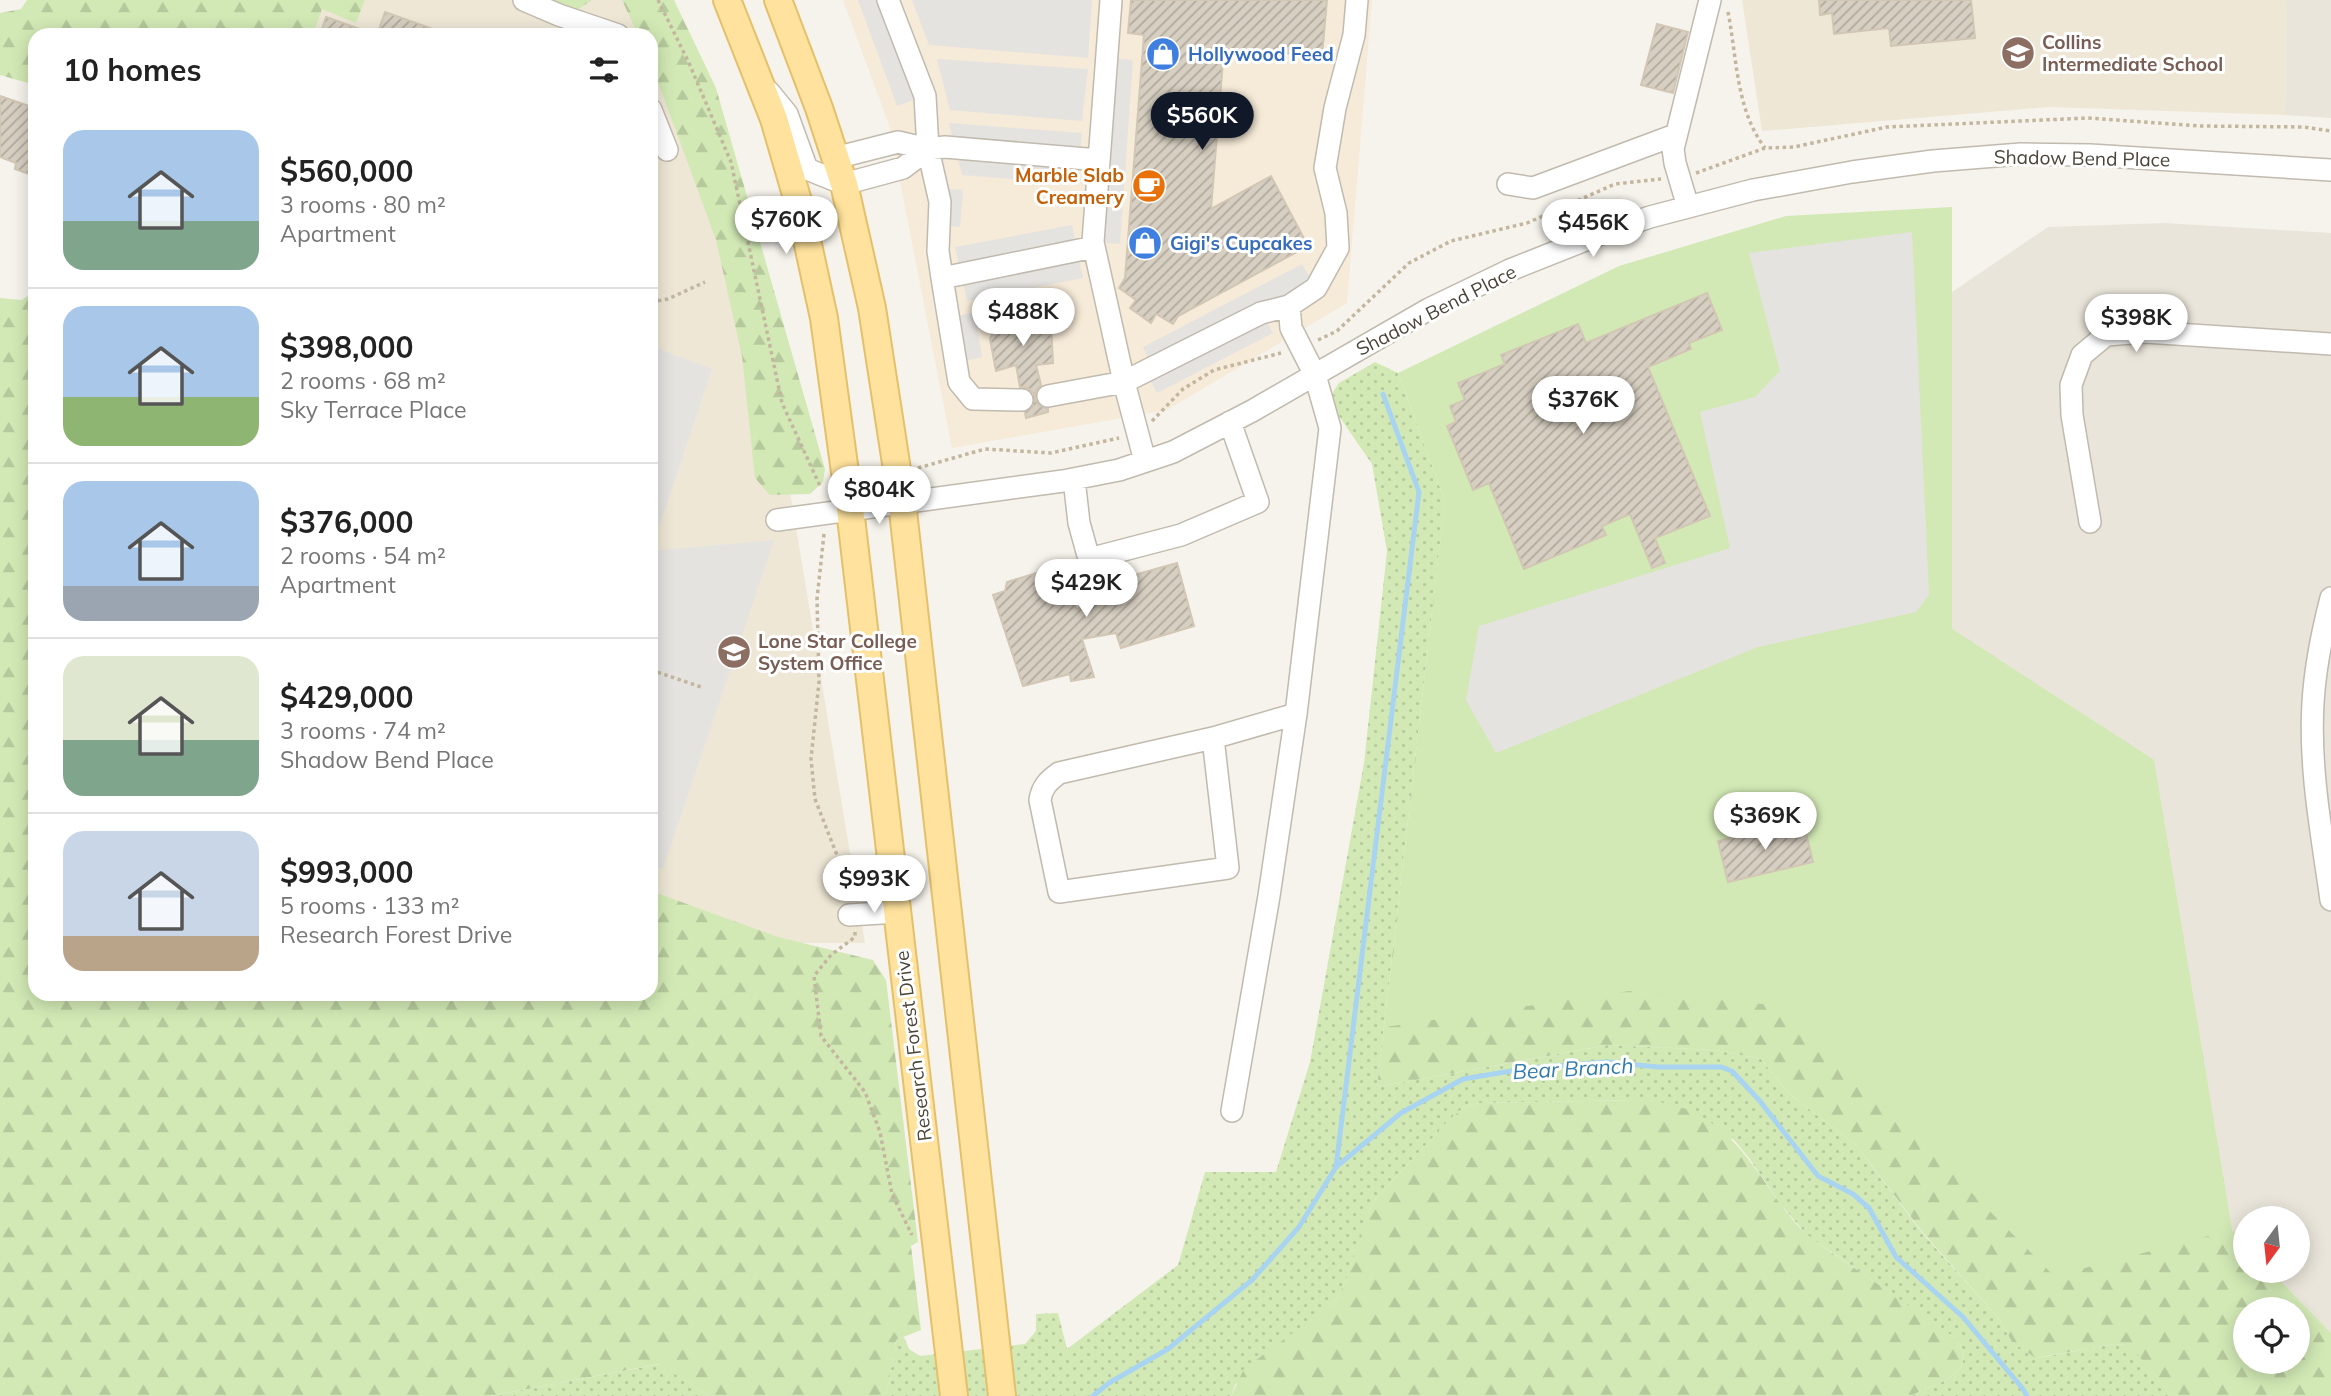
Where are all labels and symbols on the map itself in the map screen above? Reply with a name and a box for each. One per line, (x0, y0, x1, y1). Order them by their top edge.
place label: Collins Intermediate School (2042, 30, 2223, 76)
school or university icon: Collins Intermediate School (1999, 34, 2037, 72)
shop icon: Hollywood Feed (1144, 35, 1182, 73)
place label: Hollywood Feed (1188, 42, 1334, 66)
pin: $560K (1153, 92, 1251, 152)
street label: Shadow Bend Place (1994, 144, 2170, 172)
place label: Marble Slab Creamery (1015, 163, 1125, 209)
cafe icon: Marble Slab Creamery (1130, 167, 1168, 205)
pin: $760K (737, 196, 835, 256)
pin: $456K (1544, 200, 1642, 259)
shop icon: Gigi's Cupcakes (1126, 224, 1164, 262)
place label: Gigi's Cupcakes (1170, 231, 1313, 255)
street label: Shadow Bend Place (1352, 259, 1520, 361)
pin: $488K (974, 288, 1072, 348)
pin: $398K (2087, 294, 2185, 354)
pin: $376K (1534, 376, 1632, 436)
pin: $804K (830, 466, 928, 526)
pin: $429K (1037, 560, 1135, 619)
place label: Lone Star College System Office (758, 629, 917, 675)
school or university icon: Lone Star College System Office (715, 633, 753, 671)
pin: $369K (1716, 792, 1814, 852)
pin: $993K (825, 856, 923, 915)
street label: Research Forest Drive (889, 949, 937, 1143)
water label: Bear Branch (1512, 1052, 1634, 1084)
north arrow (2233, 1206, 2310, 1283)

